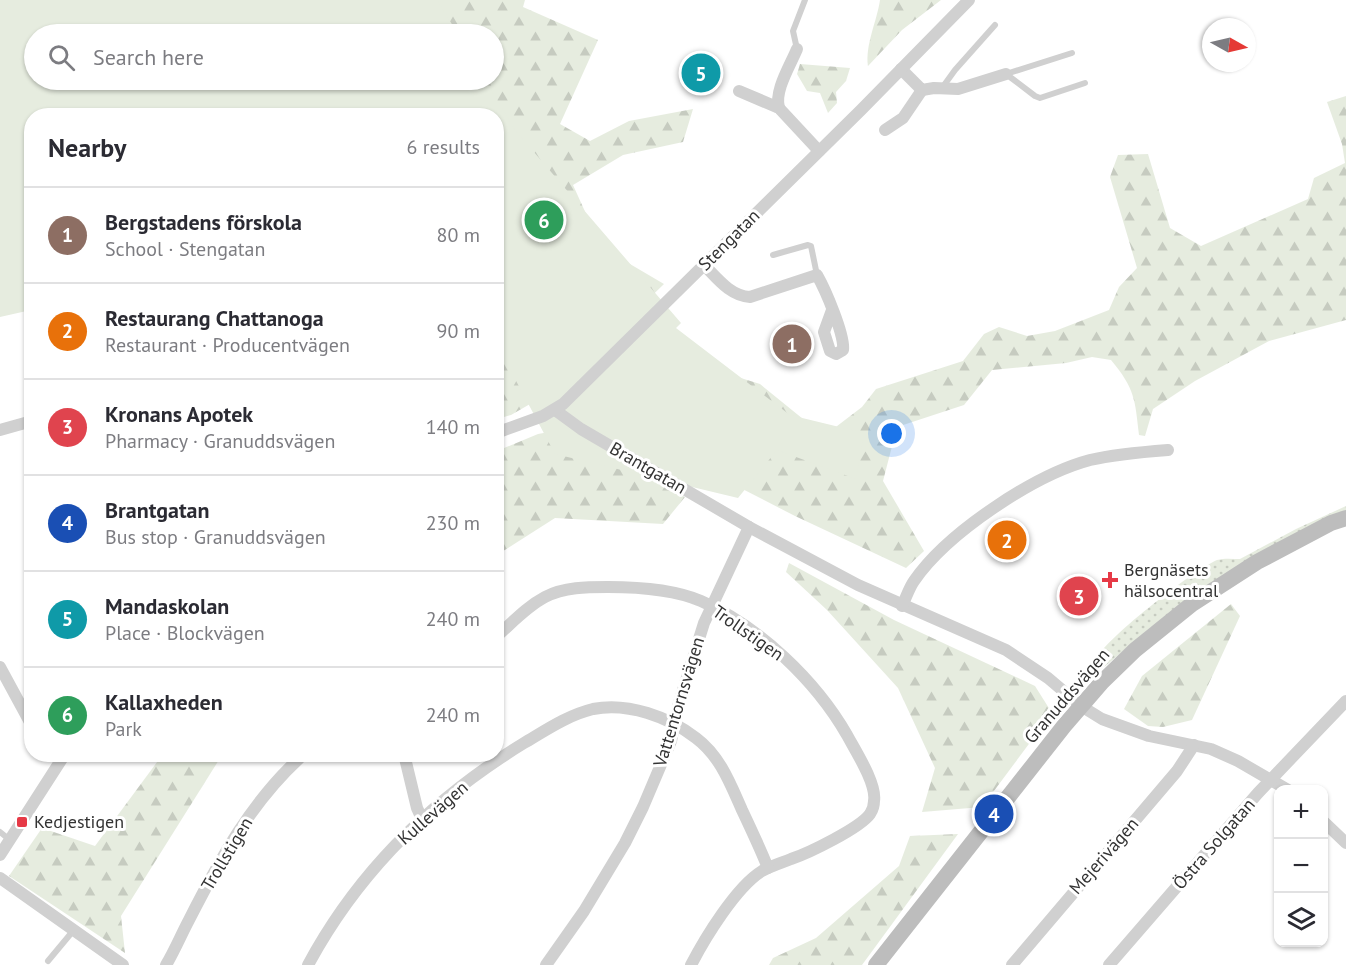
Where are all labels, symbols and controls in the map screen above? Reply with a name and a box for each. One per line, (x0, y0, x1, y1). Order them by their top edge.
north arrow (1202, 18, 1256, 72)
search box (24, 24, 504, 90)
icon: search (45, 41, 78, 74)
text: Search here (93, 43, 204, 71)
pin: 5 (682, 50, 720, 96)
text: Nearby (48, 131, 126, 164)
text: 6 results (407, 134, 480, 160)
pin: 6 (524, 198, 564, 242)
street label: Stengatan (693, 204, 764, 275)
text: Bergstadens förskola (105, 208, 302, 236)
text: 1 (62, 222, 73, 248)
text: 80 m (437, 222, 480, 248)
text: School · Stengatan (105, 236, 265, 262)
text: Restaurang Chattanoga (105, 304, 324, 332)
text: 2 (62, 318, 73, 344)
text: 90 m (437, 318, 480, 344)
pin: 1 (772, 322, 812, 366)
text: Restaurant · Producentvägen (105, 332, 350, 358)
text: Kronans Apotek (105, 400, 253, 428)
text: 3 (62, 414, 73, 440)
text: 140 m (426, 414, 480, 440)
your location (877, 419, 906, 448)
text: Pharmacy · Granuddsvägen (105, 428, 335, 454)
street label: Brantgatan (606, 436, 691, 499)
text: Brantgatan (105, 496, 209, 524)
text: 4 (62, 510, 73, 536)
text: 230 m (426, 510, 480, 536)
pin: 2 (988, 518, 1026, 562)
text: Bus stop · Granuddsvägen (105, 524, 326, 550)
place label: Bergnäsets hälsocentral (1124, 558, 1219, 602)
marker: Bergnäsets hälsocentral (1101, 571, 1119, 589)
pin: 3 (1060, 574, 1098, 618)
text: Mandaskolan (105, 592, 229, 620)
street label: Trollstigen (708, 600, 788, 665)
text: 5 (62, 606, 73, 632)
text: 240 m (426, 606, 480, 632)
text: Place · Blockvägen (105, 620, 265, 646)
street label: Vattentornsvägen (648, 634, 709, 771)
street label: Granuddsvägen (1019, 643, 1114, 748)
text: Kallaxheden (105, 688, 223, 716)
text: 6 (62, 702, 73, 728)
text: 240 m (426, 702, 480, 728)
text: Park (105, 716, 142, 742)
street label: Kullevägen (393, 776, 473, 849)
map controls (1274, 785, 1328, 947)
button: + (1274, 785, 1328, 839)
pin: 4 (974, 792, 1014, 836)
street label: Östra Solgatan (1168, 793, 1260, 894)
place label: Kedjestigen (34, 810, 124, 833)
street label: Mejerivägen (1064, 812, 1143, 899)
street label: Trollstigen (196, 813, 257, 895)
marker: Kedjestigen (15, 815, 29, 829)
button: − (1274, 839, 1328, 893)
button: layers (1274, 893, 1328, 947)

